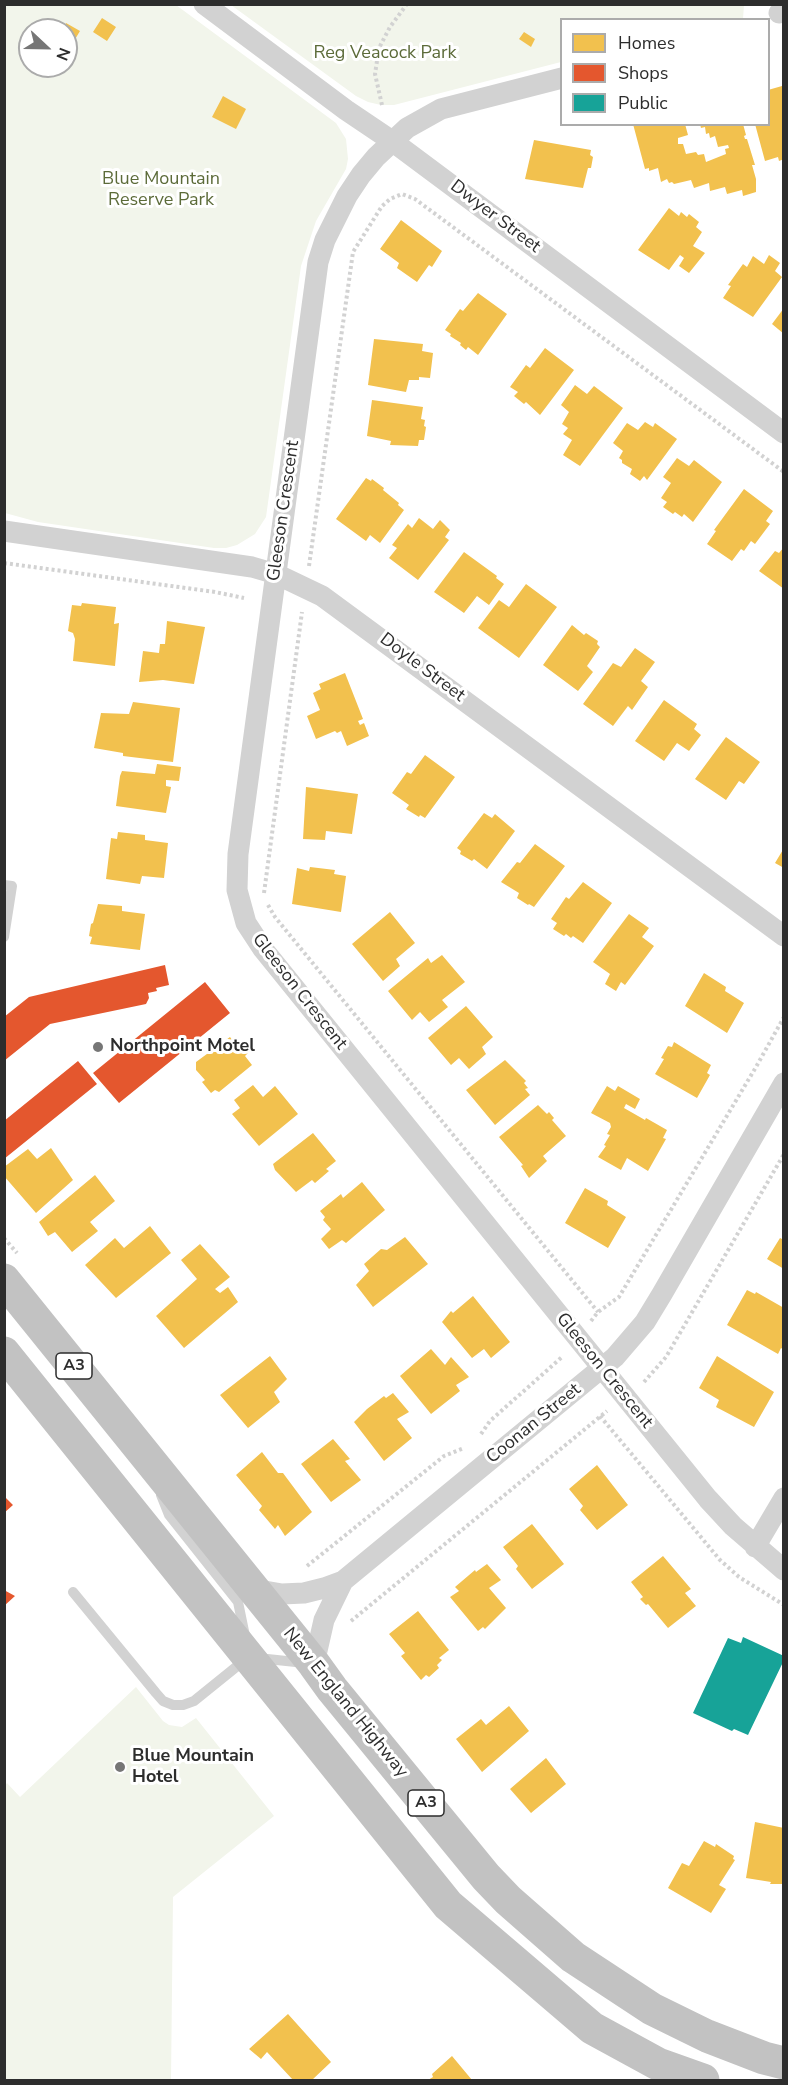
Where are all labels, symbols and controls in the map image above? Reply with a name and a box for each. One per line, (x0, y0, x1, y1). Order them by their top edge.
north arrow (18, 18, 78, 78)
legend (560, 18, 770, 126)
text: Homes (618, 31, 675, 55)
park label: Reg Veacock Park (313, 43, 457, 65)
text: N (50, 44, 75, 64)
text: Shops (618, 61, 668, 85)
text: Public (618, 91, 668, 115)
park label: Blue Mountain Reserve Park (102, 169, 220, 212)
street label: Dwyer Street (445, 176, 545, 258)
street label: Gleeson Crescent (263, 439, 305, 583)
street label: Doyle Street (375, 629, 469, 707)
street label: Gleeson Crescent (247, 929, 351, 1055)
place label: Northpoint Motel (110, 1036, 255, 1058)
marker: Northpoint Motel (91, 1040, 105, 1054)
street label: Gleeson Crescent (551, 1309, 657, 1433)
road number: A3 (56, 1353, 92, 1379)
street label: Coonan Street (482, 1379, 586, 1469)
street label: New England Highway (278, 1624, 412, 1782)
place label: Blue Mountain Hotel (132, 1746, 254, 1788)
marker: Blue Mountain Hotel (113, 1760, 127, 1774)
road number: A3 (408, 1790, 444, 1816)

